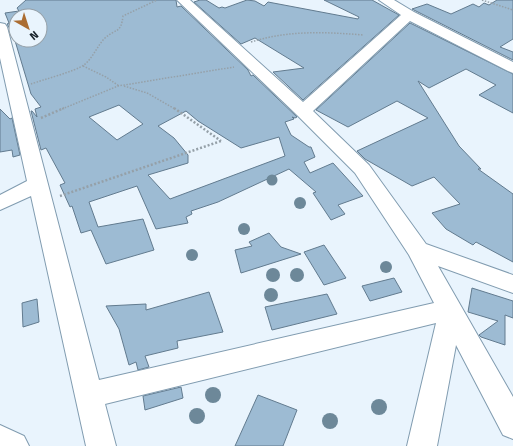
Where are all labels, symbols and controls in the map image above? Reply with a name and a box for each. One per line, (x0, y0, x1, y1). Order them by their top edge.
north arrow (8, 8, 48, 48)
text: N (27, 28, 41, 43)

